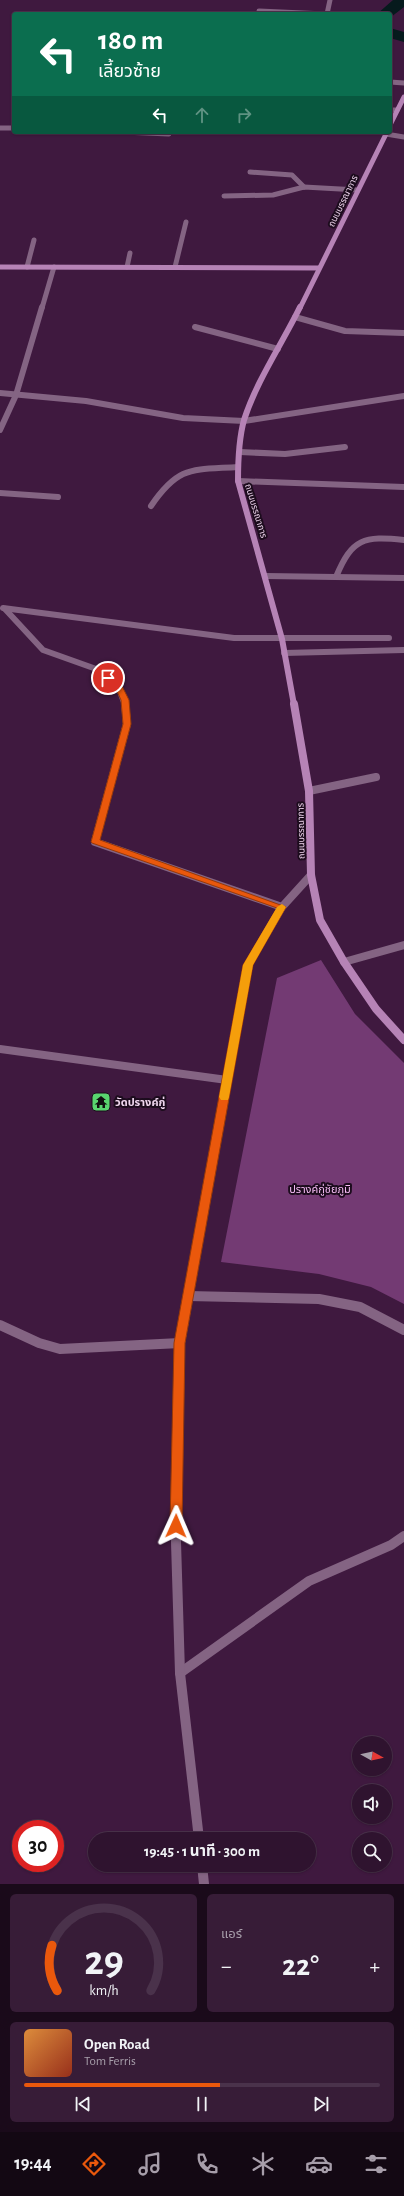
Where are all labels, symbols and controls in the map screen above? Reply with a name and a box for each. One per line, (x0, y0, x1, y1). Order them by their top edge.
text: 180 m (98, 27, 163, 55)
icon: left (32, 28, 84, 80)
text: เลี้ยวซ้าย (98, 63, 161, 81)
icon: left (149, 104, 171, 126)
icon: ahead (191, 104, 213, 126)
icon: right (233, 104, 255, 126)
street label: ถนนบรรณาการ (327, 174, 360, 228)
street label: ถนนบรรณาการ (243, 483, 268, 540)
pin (91, 661, 125, 695)
icon: arrive (97, 667, 119, 689)
street label: ถนนบรรณาการ (297, 802, 306, 859)
temple icon: วัดปรางค์กู่ (90, 1091, 112, 1113)
place label: วัดปรางค์กู่ (115, 1096, 165, 1109)
park label: ปรางค์กู่ชัยภูมิ (289, 1183, 351, 1196)
position arrow (155, 1505, 197, 1547)
north arrow (352, 1736, 392, 1776)
map controls (352, 1736, 392, 1872)
button: sound (352, 1784, 392, 1824)
speed limit sign: 30 (12, 1820, 64, 1872)
button: search (352, 1832, 392, 1872)
text: 19:45 · 1 นาที · 300 m (144, 1844, 260, 1859)
text: แอร์ (221, 1928, 242, 1941)
text: 29 (84, 1941, 123, 1982)
text: 22° (282, 1951, 319, 1981)
text: − (221, 1955, 232, 1977)
text: + (369, 1955, 380, 1977)
text: km/h (89, 1984, 118, 1998)
text: Open Road (84, 2037, 150, 2052)
text: Tom Ferris (84, 2055, 136, 2068)
icon: previous (72, 2093, 94, 2115)
icon: pause (191, 2093, 213, 2115)
icon: next (310, 2093, 332, 2115)
icon: directions (80, 2150, 108, 2178)
icon: music (136, 2150, 164, 2178)
icon: phone (193, 2150, 221, 2178)
icon: climate (249, 2150, 277, 2178)
icon: car (305, 2150, 333, 2178)
icon: filters (362, 2150, 390, 2178)
text: 19:44 (14, 2155, 52, 2173)

